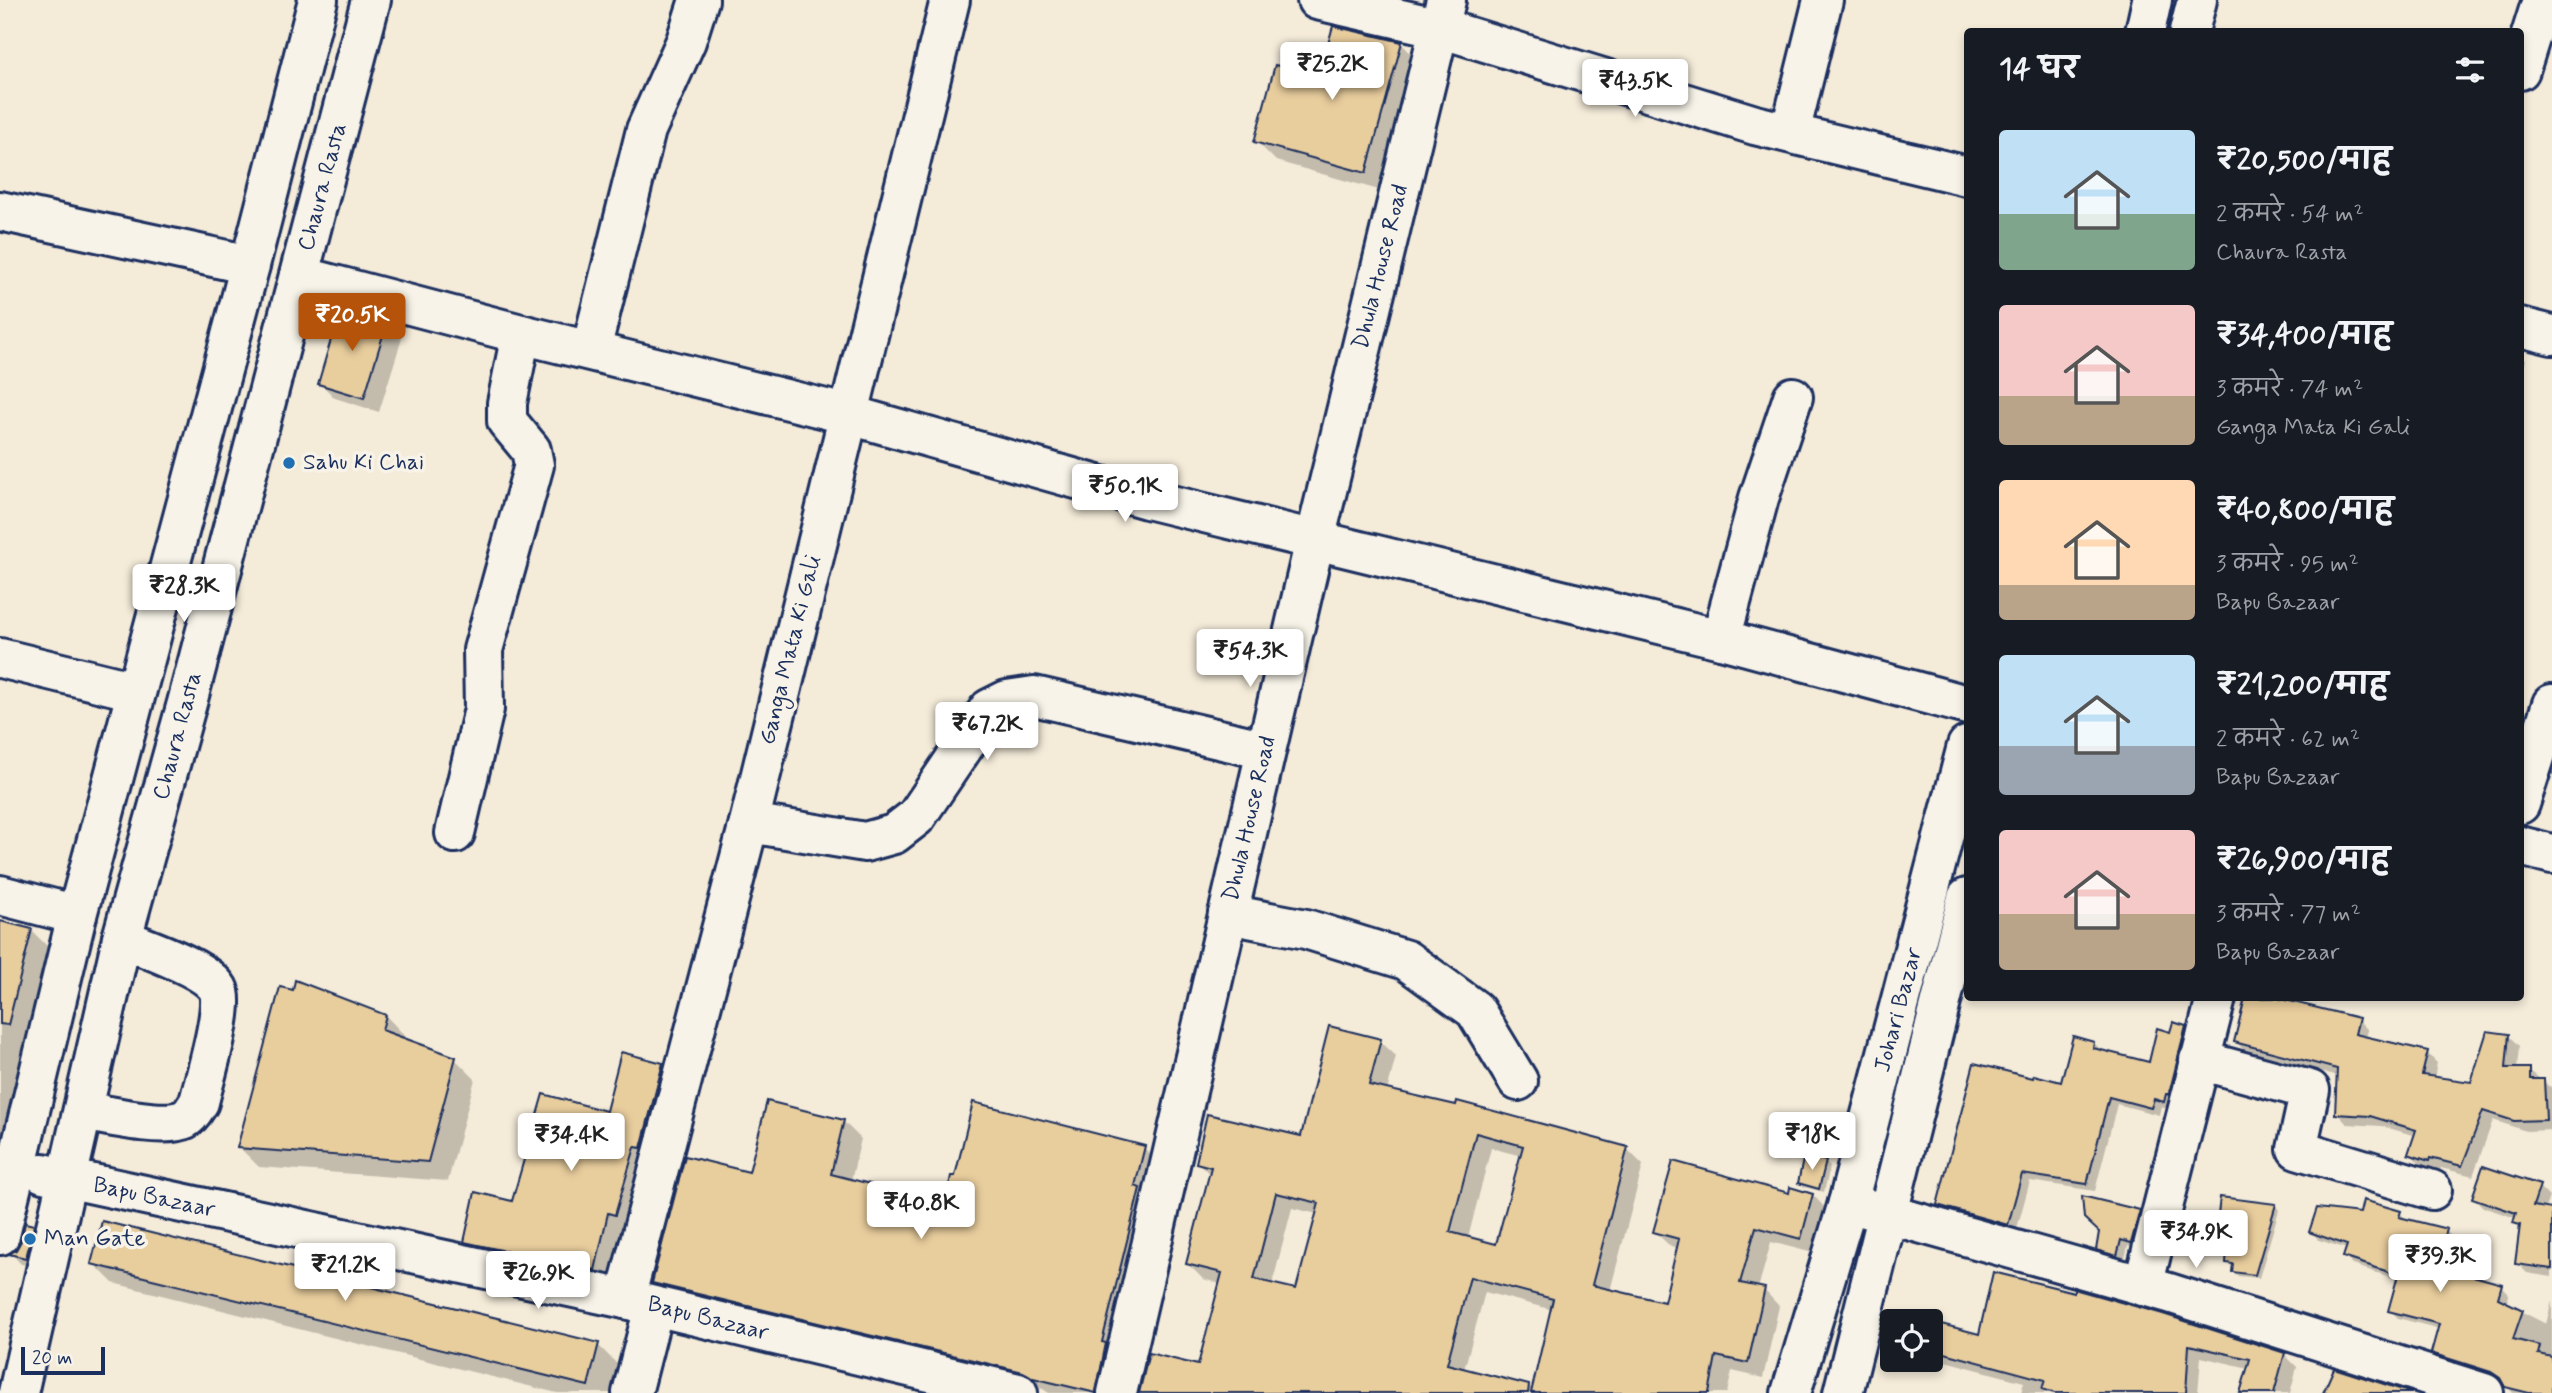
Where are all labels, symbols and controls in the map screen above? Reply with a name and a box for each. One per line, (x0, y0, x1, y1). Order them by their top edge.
pin: ₹25.2K (1275, 42, 1389, 102)
text: ₹25.2K (1296, 50, 1368, 80)
text: 14 घर (1999, 50, 2079, 89)
icon: filters (2451, 51, 2489, 89)
pin: ₹43.5K (1578, 60, 1692, 119)
text: ₹43.5K (1598, 67, 1672, 97)
street label: Chaura Rasta (292, 120, 354, 254)
text: ₹20,500/माह (2216, 141, 2391, 180)
icon: home (2055, 158, 2139, 242)
street label: Dhula House Road (1346, 181, 1416, 353)
text: 2 कमरे · 54 m² (2216, 200, 2364, 230)
text: Chaura Rasta (2216, 238, 2347, 268)
pin: ₹20.5K (295, 294, 409, 353)
text: ₹20.5K (314, 301, 390, 331)
text: ₹34,400/माह (2216, 316, 2392, 355)
icon: home (2055, 333, 2139, 417)
text: 3 कमरे · 74 m² (2216, 375, 2363, 405)
text: Ganga Mata Ki Gali (2216, 413, 2410, 443)
place label: Sahu Ki Chai (303, 448, 424, 478)
marker: Sahu Ki Chai (281, 455, 297, 471)
pin: ₹50.1K (1068, 464, 1182, 524)
text: ₹50.1K (1088, 472, 1162, 502)
text: ₹40,800/माह (2216, 491, 2394, 530)
icon: home (2055, 508, 2139, 592)
text: 3 कमरे · 95 m² (2216, 550, 2359, 580)
street label: Ganga Mata Ki Gali (753, 552, 831, 748)
pin: ₹28.3K (127, 564, 241, 624)
text: ₹28.3K (148, 572, 220, 602)
text: Bapu Bazaar (2216, 588, 2340, 618)
pin: ₹54.3K (1193, 630, 1307, 689)
text: ₹54.3K (1213, 637, 1287, 667)
text: ₹21,200/माह (2216, 666, 2388, 705)
street label: Chaura Rasta (147, 669, 209, 803)
icon: home (2055, 683, 2139, 767)
pin: ₹67.2K (930, 702, 1044, 762)
text: ₹67.2K (951, 710, 1023, 740)
text: 2 कमरे · 62 m² (2216, 725, 2360, 755)
street label: Dhula House Road (1216, 733, 1284, 905)
text: Bapu Bazaar (2216, 763, 2340, 793)
text: ₹26,900/माह (2216, 841, 2390, 880)
icon: home (2055, 858, 2139, 942)
text: 3 कमरे · 77 m² (2216, 900, 2361, 930)
text: Bapu Bazaar (2216, 938, 2340, 968)
street label: Johari Bazar (1868, 944, 1930, 1076)
pin: ₹18K (1771, 1112, 1853, 1172)
pin: ₹34.4K (514, 1114, 628, 1173)
text: ₹18K (1785, 1120, 1839, 1150)
text: ₹34.4K (534, 1121, 608, 1151)
street label: Bapu Bazaar (90, 1170, 218, 1226)
pin: ₹40.8K (864, 1182, 978, 1241)
text: ₹40.8K (883, 1189, 959, 1219)
pin: ₹34.9K (2139, 1210, 2253, 1270)
text: ₹34.9K (2160, 1218, 2232, 1248)
place label: Man Gate (44, 1224, 145, 1254)
marker: Man Gate (22, 1231, 38, 1247)
pin: ₹39.3K (2383, 1234, 2497, 1294)
text: ₹39.3K (2404, 1242, 2476, 1272)
pin: ₹21.2K (288, 1244, 402, 1303)
text: ₹21.2K (310, 1251, 380, 1281)
pin: ₹26.9K (481, 1252, 595, 1311)
text: ₹26.9K (502, 1259, 574, 1289)
street label: Bapu Bazaar (644, 1289, 772, 1349)
map controls (1880, 1309, 1943, 1372)
button: locate (1880, 1309, 1943, 1372)
scale bar (21, 1344, 105, 1376)
text: 20 m (32, 1346, 72, 1371)

